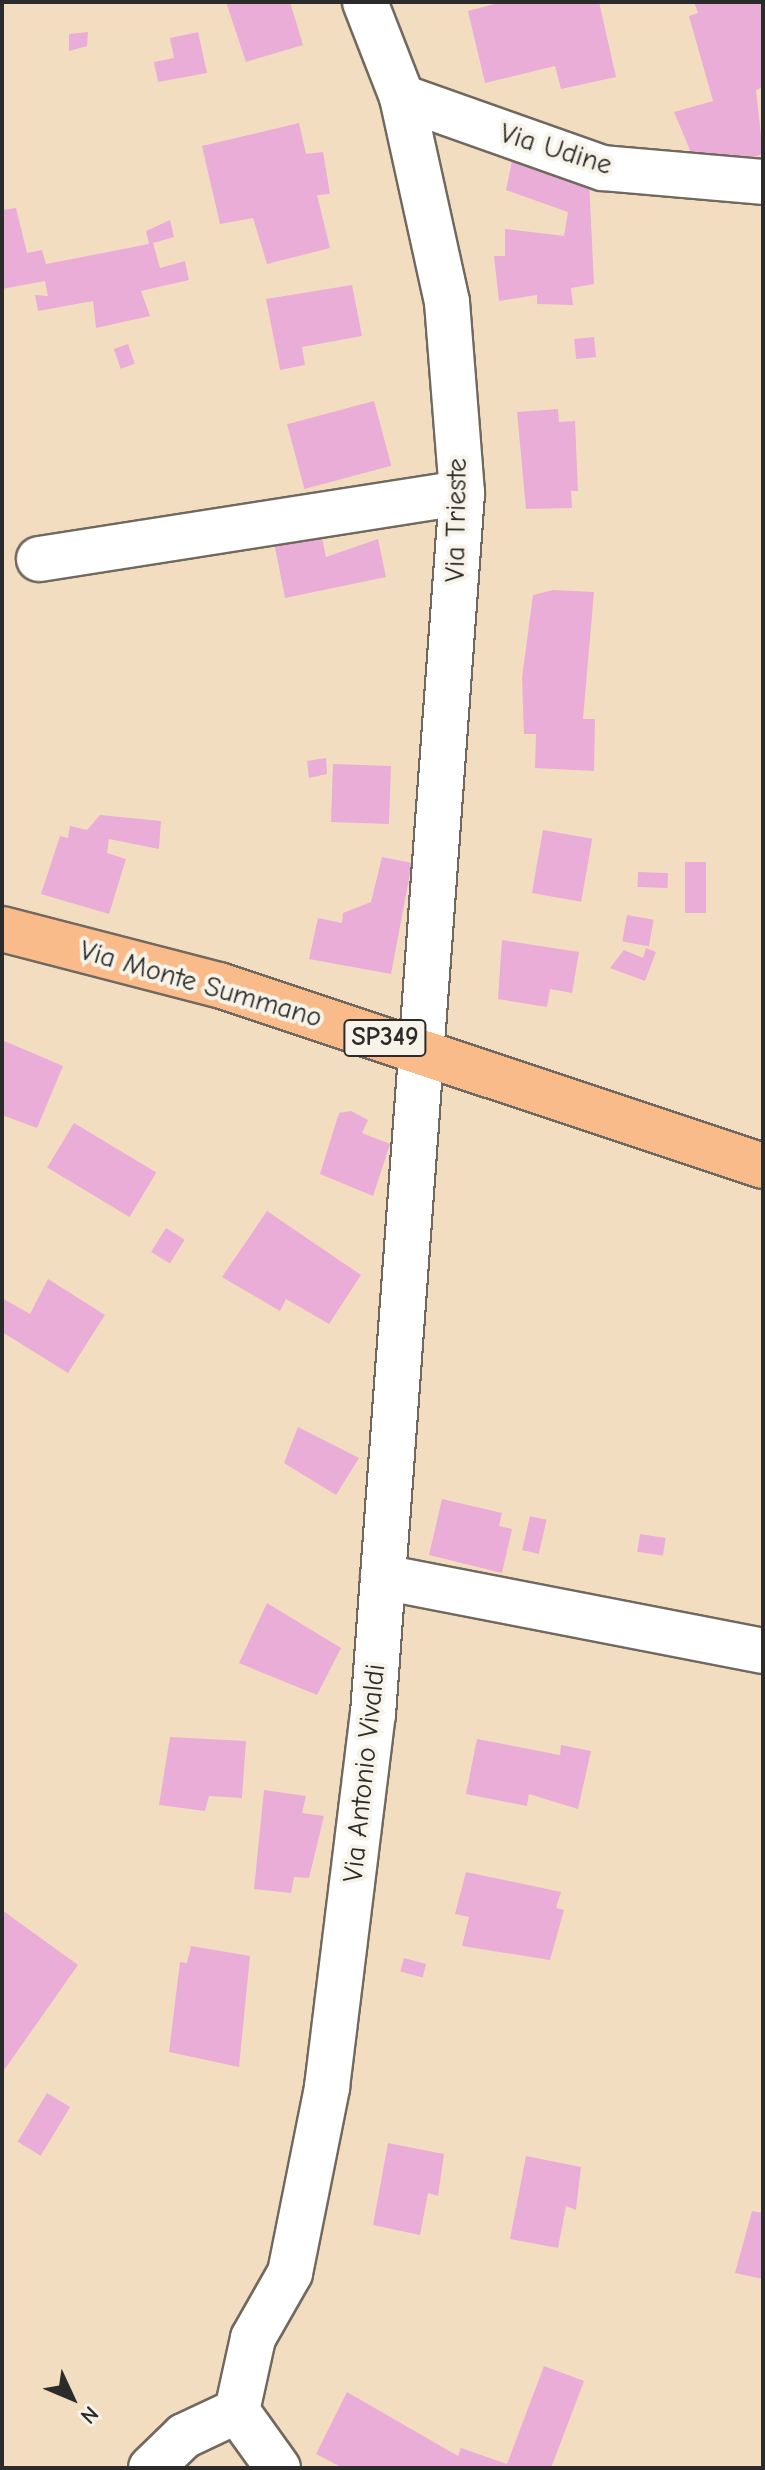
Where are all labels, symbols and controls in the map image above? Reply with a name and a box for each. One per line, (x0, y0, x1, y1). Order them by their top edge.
street label: Via Udine (496, 116, 616, 182)
street label: Via Trieste (438, 458, 474, 582)
street label: Via Monte Summano (76, 933, 326, 1035)
road number: SP349 (343, 1016, 427, 1060)
street label: Via Antonio Vivaldi (336, 1662, 392, 1884)
north arrow (32, 2358, 112, 2438)
text: N (75, 2400, 104, 2429)

